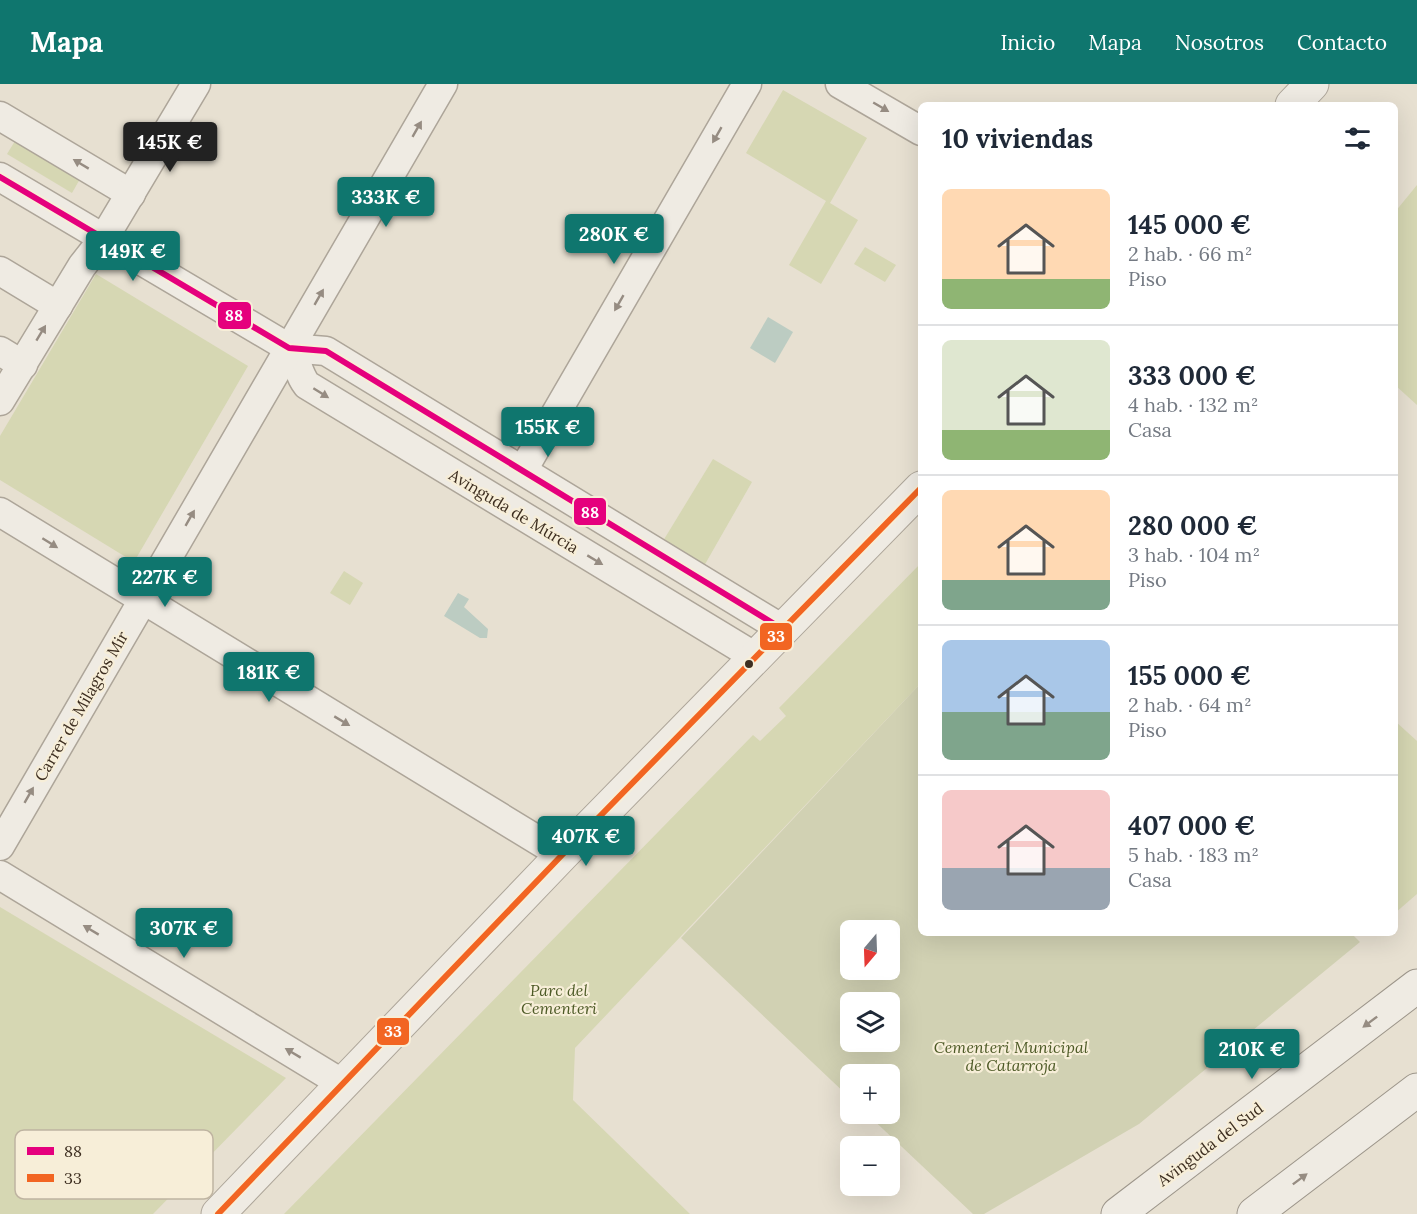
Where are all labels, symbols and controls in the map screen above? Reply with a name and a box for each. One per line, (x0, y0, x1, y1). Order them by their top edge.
text: Mapa (30, 24, 103, 60)
text: Inicio (1000, 29, 1055, 56)
text: Mapa (1088, 29, 1142, 56)
text: Nosotros (1175, 29, 1264, 56)
text: Contacto (1297, 29, 1387, 56)
one-way arrow (872, 102, 889, 112)
one-way arrow (412, 120, 422, 137)
pin: 145K € (121, 122, 219, 173)
text: 10 viviendas (942, 122, 1093, 155)
icon: filters (1341, 122, 1374, 155)
one-way arrow (713, 126, 723, 143)
text: 145K € (137, 129, 203, 154)
one-way arrow (73, 159, 89, 170)
pin: 333K € (337, 177, 435, 228)
text: 333K € (351, 184, 421, 209)
text: 145 000 € (1128, 208, 1251, 241)
icon: home (990, 213, 1062, 285)
pin: 280K € (565, 214, 663, 265)
text: 280K € (579, 221, 649, 246)
pin: 149K € (84, 231, 182, 282)
text: 149K € (100, 238, 166, 263)
text: 2 hab. · 66 m² (1128, 241, 1252, 266)
text: Piso (1128, 266, 1167, 291)
one-way arrow (314, 288, 324, 305)
one-way arrow (614, 295, 624, 312)
line badge: 88 (217, 301, 252, 330)
text: 88 (225, 305, 243, 325)
one-way arrow (36, 325, 47, 341)
text: 333 000 € (1128, 359, 1256, 392)
icon: home (990, 364, 1062, 436)
one-way arrow (313, 388, 329, 399)
text: 4 hab. · 132 m² (1128, 392, 1258, 417)
pin: 155K € (499, 407, 597, 458)
text: 155K € (515, 414, 581, 439)
text: Casa (1128, 417, 1172, 442)
street label: Avinguda de Múrcia (445, 464, 582, 557)
line badge: 88 (573, 497, 607, 526)
text: 88 (581, 502, 599, 522)
text: 280 000 € (1128, 509, 1258, 542)
one-way arrow (185, 510, 196, 526)
icon: home (990, 514, 1062, 586)
one-way arrow (42, 537, 58, 548)
text: 3 hab. · 104 m² (1128, 542, 1260, 567)
one-way arrow (587, 555, 604, 566)
pin: 227K € (116, 557, 214, 608)
text: 227K € (132, 564, 198, 589)
text: Piso (1128, 567, 1167, 592)
line badge: 33 (759, 622, 793, 651)
text: 33 (767, 626, 785, 646)
street label: Carrer de Milagros Mir (30, 627, 132, 785)
pin: 181K € (220, 652, 318, 703)
unlabelled marker (743, 658, 755, 670)
text: 181K € (237, 659, 301, 684)
text: 155 000 € (1128, 659, 1251, 692)
icon: home (990, 664, 1062, 736)
text: 2 hab. · 64 m² (1128, 692, 1252, 717)
one-way arrow (334, 715, 350, 726)
text: Piso (1128, 717, 1167, 742)
one-way arrow (24, 787, 35, 803)
text: 407 000 € (1128, 809, 1255, 842)
icon: home (990, 814, 1062, 886)
pin: 407K € (537, 816, 635, 867)
text: 407K € (552, 823, 620, 848)
text: 5 hab. · 183 m² (1128, 842, 1259, 867)
text: Casa (1128, 867, 1172, 892)
pin: 307K € (135, 908, 233, 959)
text: 307K € (150, 915, 218, 940)
north arrow (840, 920, 900, 980)
map controls (840, 920, 900, 1196)
one-way arrow (83, 925, 99, 936)
park label: Parc del Cementeri (521, 980, 597, 1018)
button: layers (840, 992, 900, 1052)
one-way arrow (1363, 1015, 1378, 1027)
line badge: 33 (376, 1017, 410, 1046)
text: 33 (384, 1021, 402, 1041)
pin: 210K € (1203, 1029, 1301, 1080)
text: 210K € (1218, 1036, 1286, 1061)
park label: Cementeri Municipal de Catarroja (934, 1037, 1089, 1075)
one-way arrow (285, 1048, 301, 1059)
button: + (840, 1064, 900, 1124)
street label: Avinguda del Sud (1152, 1097, 1267, 1191)
legend (15, 1130, 213, 1199)
button: − (840, 1136, 900, 1196)
text: 88 (64, 1141, 82, 1161)
text: 33 (64, 1168, 82, 1188)
one-way arrow (1293, 1173, 1308, 1185)

